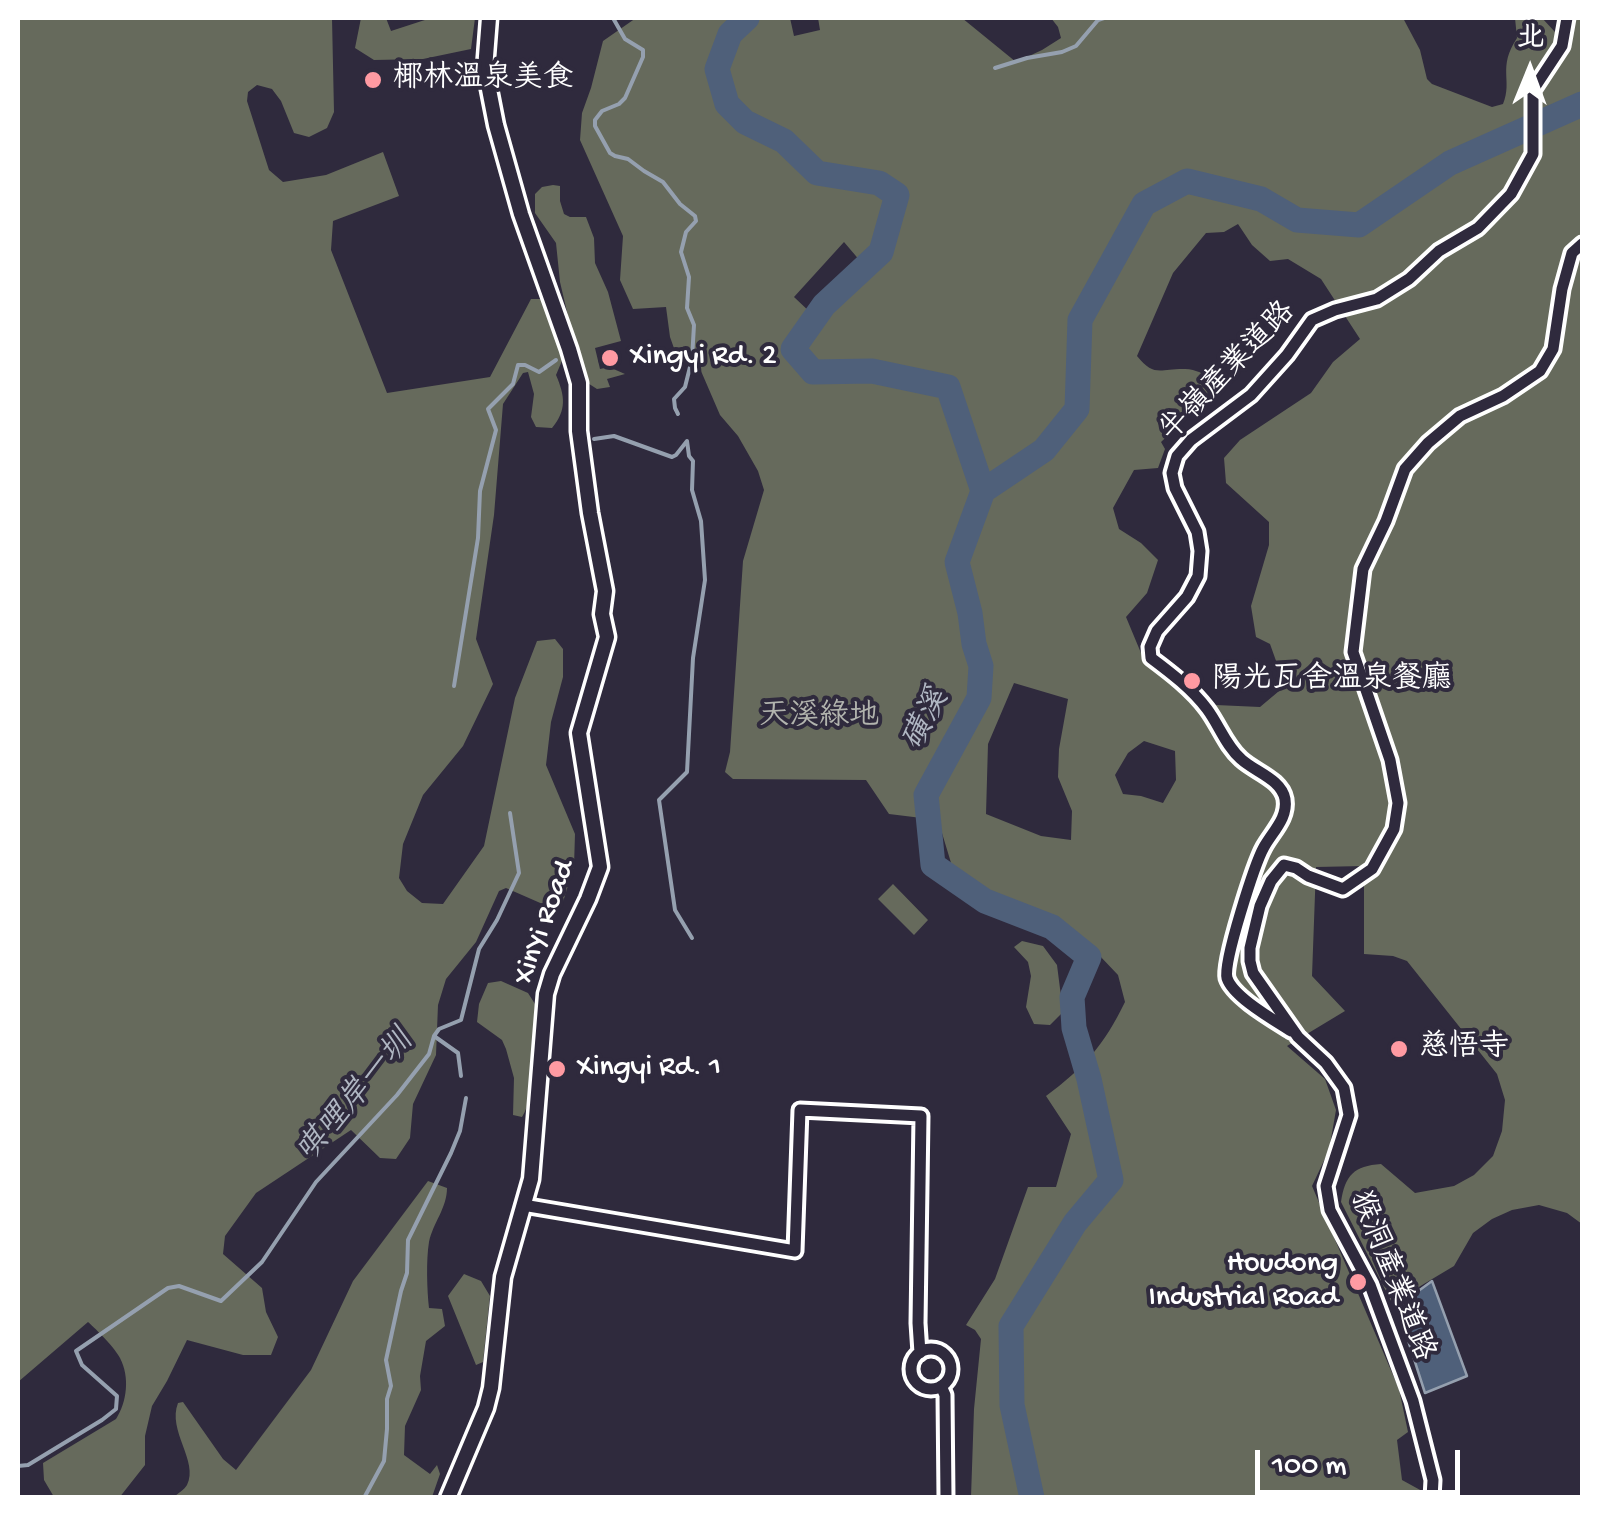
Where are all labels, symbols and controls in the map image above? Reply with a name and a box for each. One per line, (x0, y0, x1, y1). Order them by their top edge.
north arrow (1480, 20, 1580, 120)
text: 北 (1516, 23, 1545, 56)
place label: 椰林溫泉美食 (393, 62, 573, 98)
marker: 椰林溫泉美食 (362, 69, 384, 91)
street label: 半嶺產業道路 (1154, 296, 1304, 450)
place label: Xingyi Rd. 2 (630, 340, 777, 376)
marker: Xingyi Rd. 2 (599, 347, 621, 369)
place label: 陽光瓦舍溫泉餐廳 (1212, 663, 1452, 699)
marker: 陽光瓦舍溫泉餐廳 (1181, 670, 1203, 692)
water label: 磺溪 (896, 684, 960, 758)
park label: 天溪綠地 (759, 700, 879, 736)
street label: XinYi Road (507, 856, 585, 990)
water label: 唭哩岸一圳 (291, 1024, 423, 1172)
place label: 慈悟寺 (1419, 1031, 1509, 1067)
marker: 慈悟寺 (1388, 1038, 1410, 1060)
place label: Xingyi Rd. 1 (577, 1051, 721, 1087)
marker: Xingyi Rd. 1 (546, 1058, 568, 1080)
street label: 猴洞產業道路 (1340, 1187, 1440, 1367)
place label: Houdong Industrial Road (1149, 1247, 1338, 1318)
marker: Houdong Industrial Road (1347, 1271, 1369, 1293)
scale bar (1260, 1430, 1465, 1492)
text: 100 m (1272, 1450, 1347, 1485)

